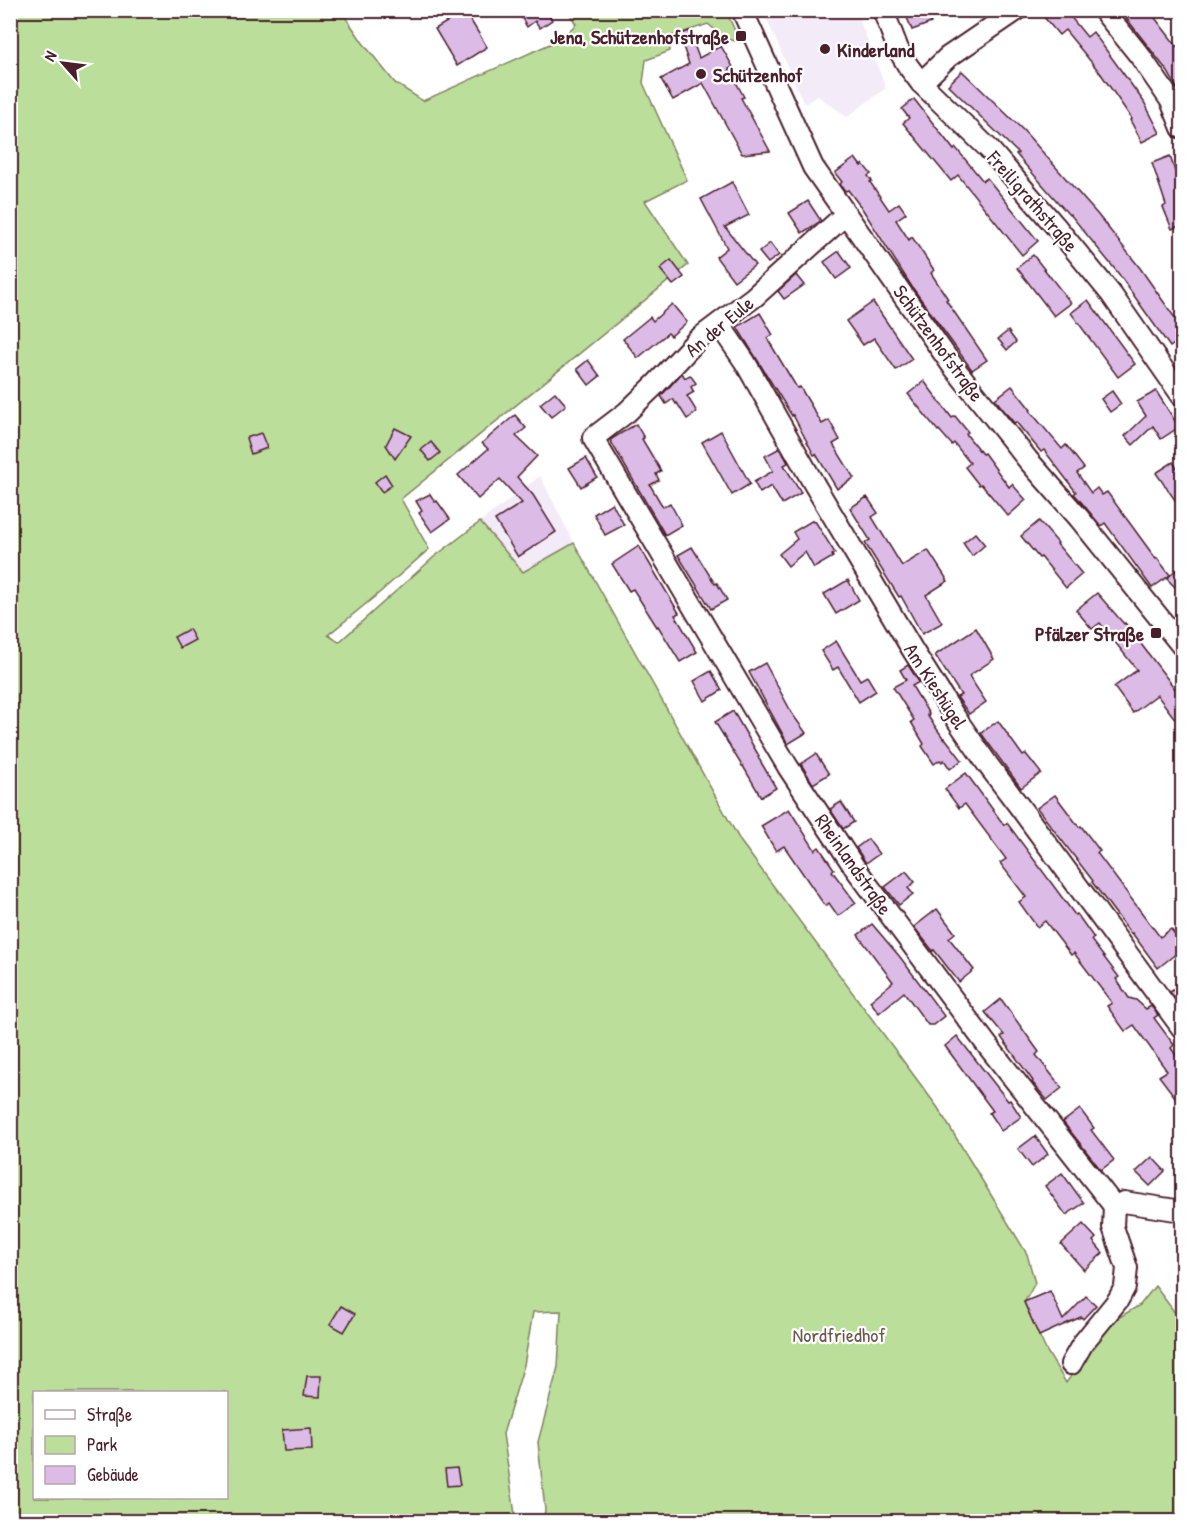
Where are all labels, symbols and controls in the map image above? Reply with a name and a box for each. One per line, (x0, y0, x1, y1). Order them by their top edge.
place label: Jena, Schützenhofstraße (550, 23, 729, 51)
marker: Jena, Schützenhofstraße (734, 29, 748, 43)
north arrow (33, 33, 93, 93)
place label: Kinderland (837, 36, 915, 63)
marker: Kinderland (818, 42, 832, 56)
text: N (38, 47, 62, 65)
place label: Schützenhof (713, 61, 803, 88)
marker: Schützenhof (694, 67, 708, 81)
street label: Freiligrathstraße (981, 144, 1084, 257)
street label: Schützenhofstraße (887, 279, 991, 407)
street label: An der Eule (679, 289, 759, 363)
place label: Pfälzer Straße (1035, 620, 1144, 648)
marker: Pfälzer Straße (1149, 626, 1163, 640)
street label: Am Kieshügel (898, 638, 974, 735)
street label: Rheinlandstraße (809, 808, 899, 920)
park label: Nordfriedhof (793, 1321, 885, 1348)
legend (33, 1391, 228, 1499)
text: Straße (87, 1402, 132, 1427)
text: Park (87, 1432, 118, 1457)
text: Gebäude (87, 1462, 139, 1487)

